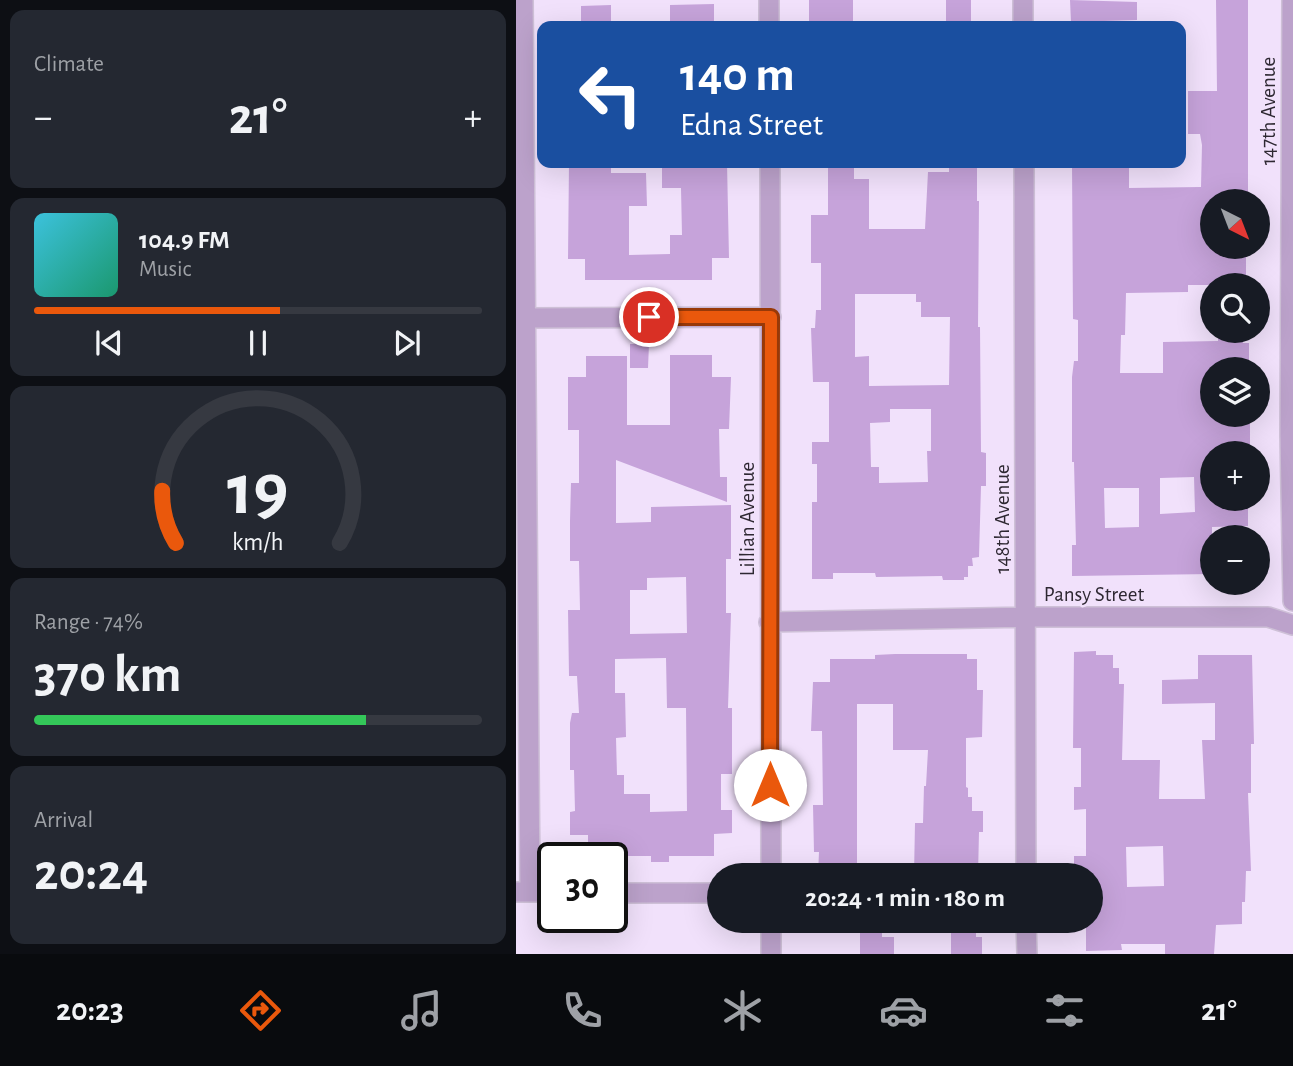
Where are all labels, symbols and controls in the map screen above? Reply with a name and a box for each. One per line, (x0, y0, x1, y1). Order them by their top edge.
icon: left (565, 49, 656, 140)
text: 140 m (680, 51, 795, 100)
text: Climate (34, 53, 104, 76)
street label: 147th Avenue (1258, 57, 1279, 165)
text: 21° (229, 91, 287, 143)
text: − (34, 99, 52, 137)
text: + (464, 99, 482, 137)
text: Edna Street (680, 109, 823, 141)
north arrow (1200, 189, 1270, 259)
map controls (1200, 189, 1270, 595)
text: 104.9 FM (139, 227, 230, 253)
text: Music (139, 258, 191, 281)
button: search (1200, 273, 1270, 343)
pin (619, 287, 679, 347)
icon: arrive (630, 298, 668, 336)
icon: previous (90, 324, 128, 362)
icon: pause (239, 324, 277, 362)
icon: next (388, 324, 426, 362)
button: layers (1200, 357, 1270, 427)
button: + (1200, 441, 1270, 511)
text: 19 (227, 455, 289, 528)
street label: Lillian Avenue (737, 462, 758, 576)
street label: 148th Avenue (992, 464, 1013, 574)
button: − (1200, 525, 1270, 595)
text: km/h (232, 530, 284, 555)
street label: Pansy Street (1044, 584, 1144, 605)
text: Range · 74% (34, 611, 143, 634)
text: 370 km (34, 649, 182, 701)
position arrow (733, 748, 807, 822)
text: Arrival (34, 809, 93, 832)
speed limit sign: 30 (537, 842, 628, 933)
text: 20:24 (34, 847, 148, 899)
text: 20:24 · 1 min · 180 m (805, 885, 1005, 911)
icon: directions (236, 986, 285, 1035)
icon: music (397, 986, 446, 1035)
icon: phone (558, 986, 607, 1035)
icon: climate (718, 986, 767, 1035)
icon: car (879, 986, 928, 1035)
icon: filters (1040, 986, 1089, 1035)
text: 20:23 (56, 994, 124, 1026)
text: 21° (1201, 994, 1237, 1026)

